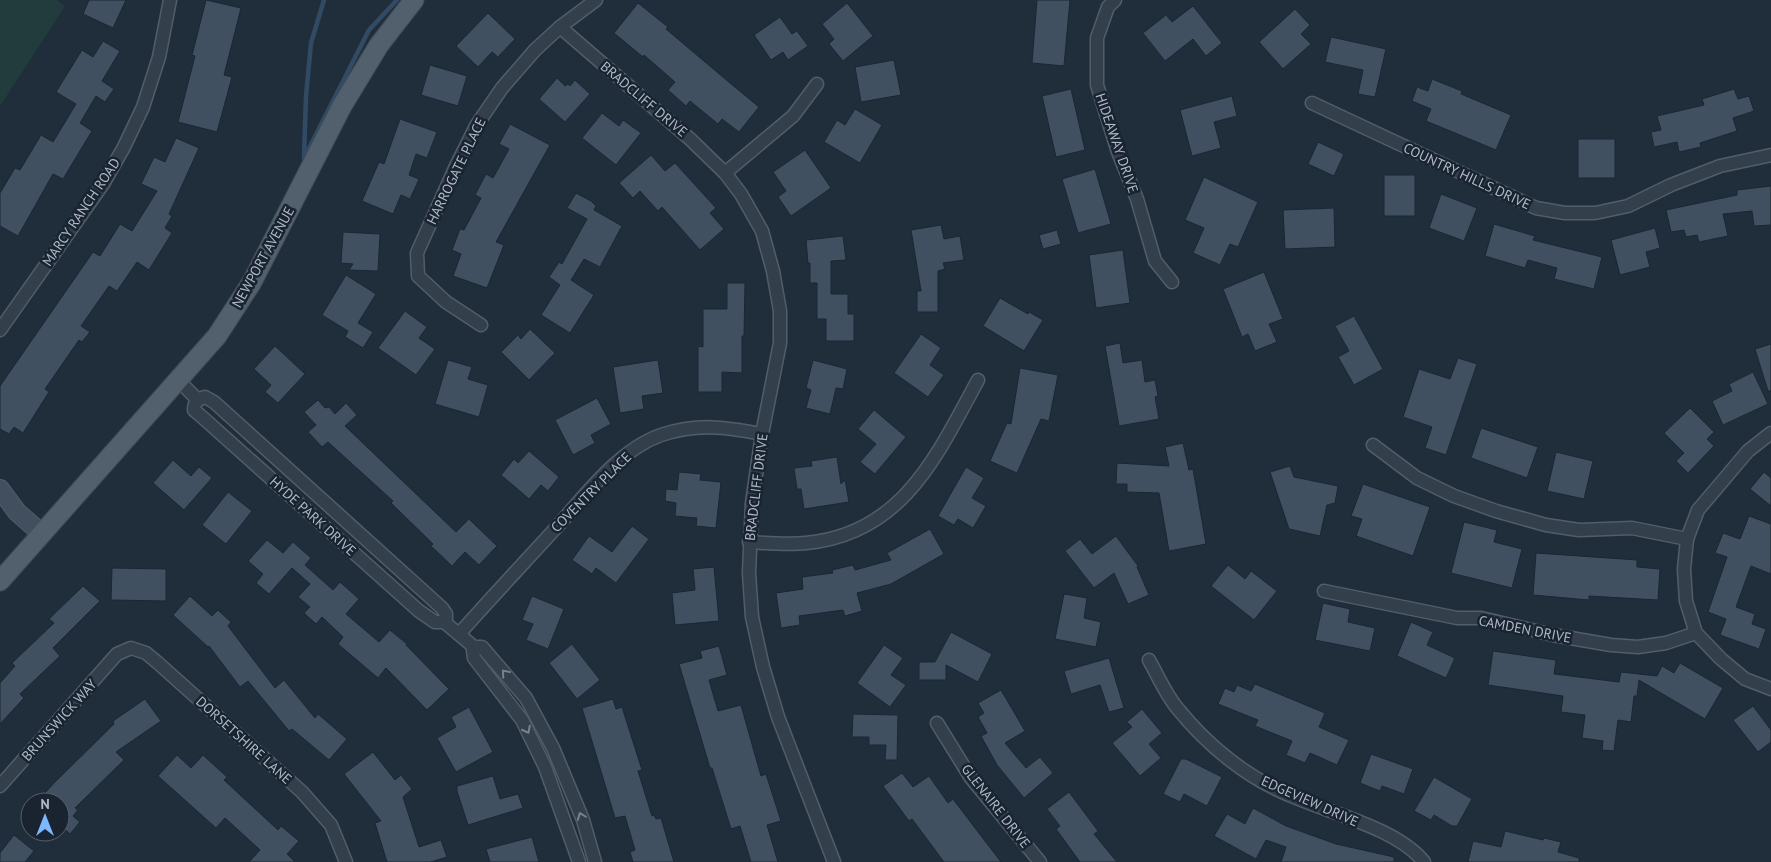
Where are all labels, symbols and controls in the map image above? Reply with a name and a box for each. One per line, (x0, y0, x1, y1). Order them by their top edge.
street label: BRADCLIFF DRIVE (597, 57, 691, 141)
street label: HIDEAWAY DRIVE (1091, 91, 1143, 195)
street label: HARROGATE PLACE (422, 115, 490, 227)
street label: COUNTRY HILLS DRIVE (1400, 139, 1534, 213)
street label: MARCY RANCH ROAD (38, 154, 124, 270)
street label: NEWPORT AVENUE (228, 203, 298, 311)
street label: BRADCLIFF DRIVE (740, 432, 772, 542)
street label: COVENTRY PLACE (547, 448, 635, 536)
street label: HYDE PARK DRIVE (266, 473, 360, 559)
street label: CAMDEN DRIVE (1477, 611, 1573, 647)
one-way arrow (501, 670, 510, 679)
street label: BRUNSWICK WAY (18, 675, 101, 765)
street label: DORSETSHIRE LANE (192, 692, 296, 788)
one-way arrow (521, 725, 531, 734)
street label: GLENAIRE DRIVE (958, 760, 1034, 852)
street label: EDGEVIEW DRIVE (1259, 772, 1361, 830)
north arrow (20, 792, 70, 842)
text: N (40, 795, 50, 813)
one-way arrow (576, 812, 586, 820)

